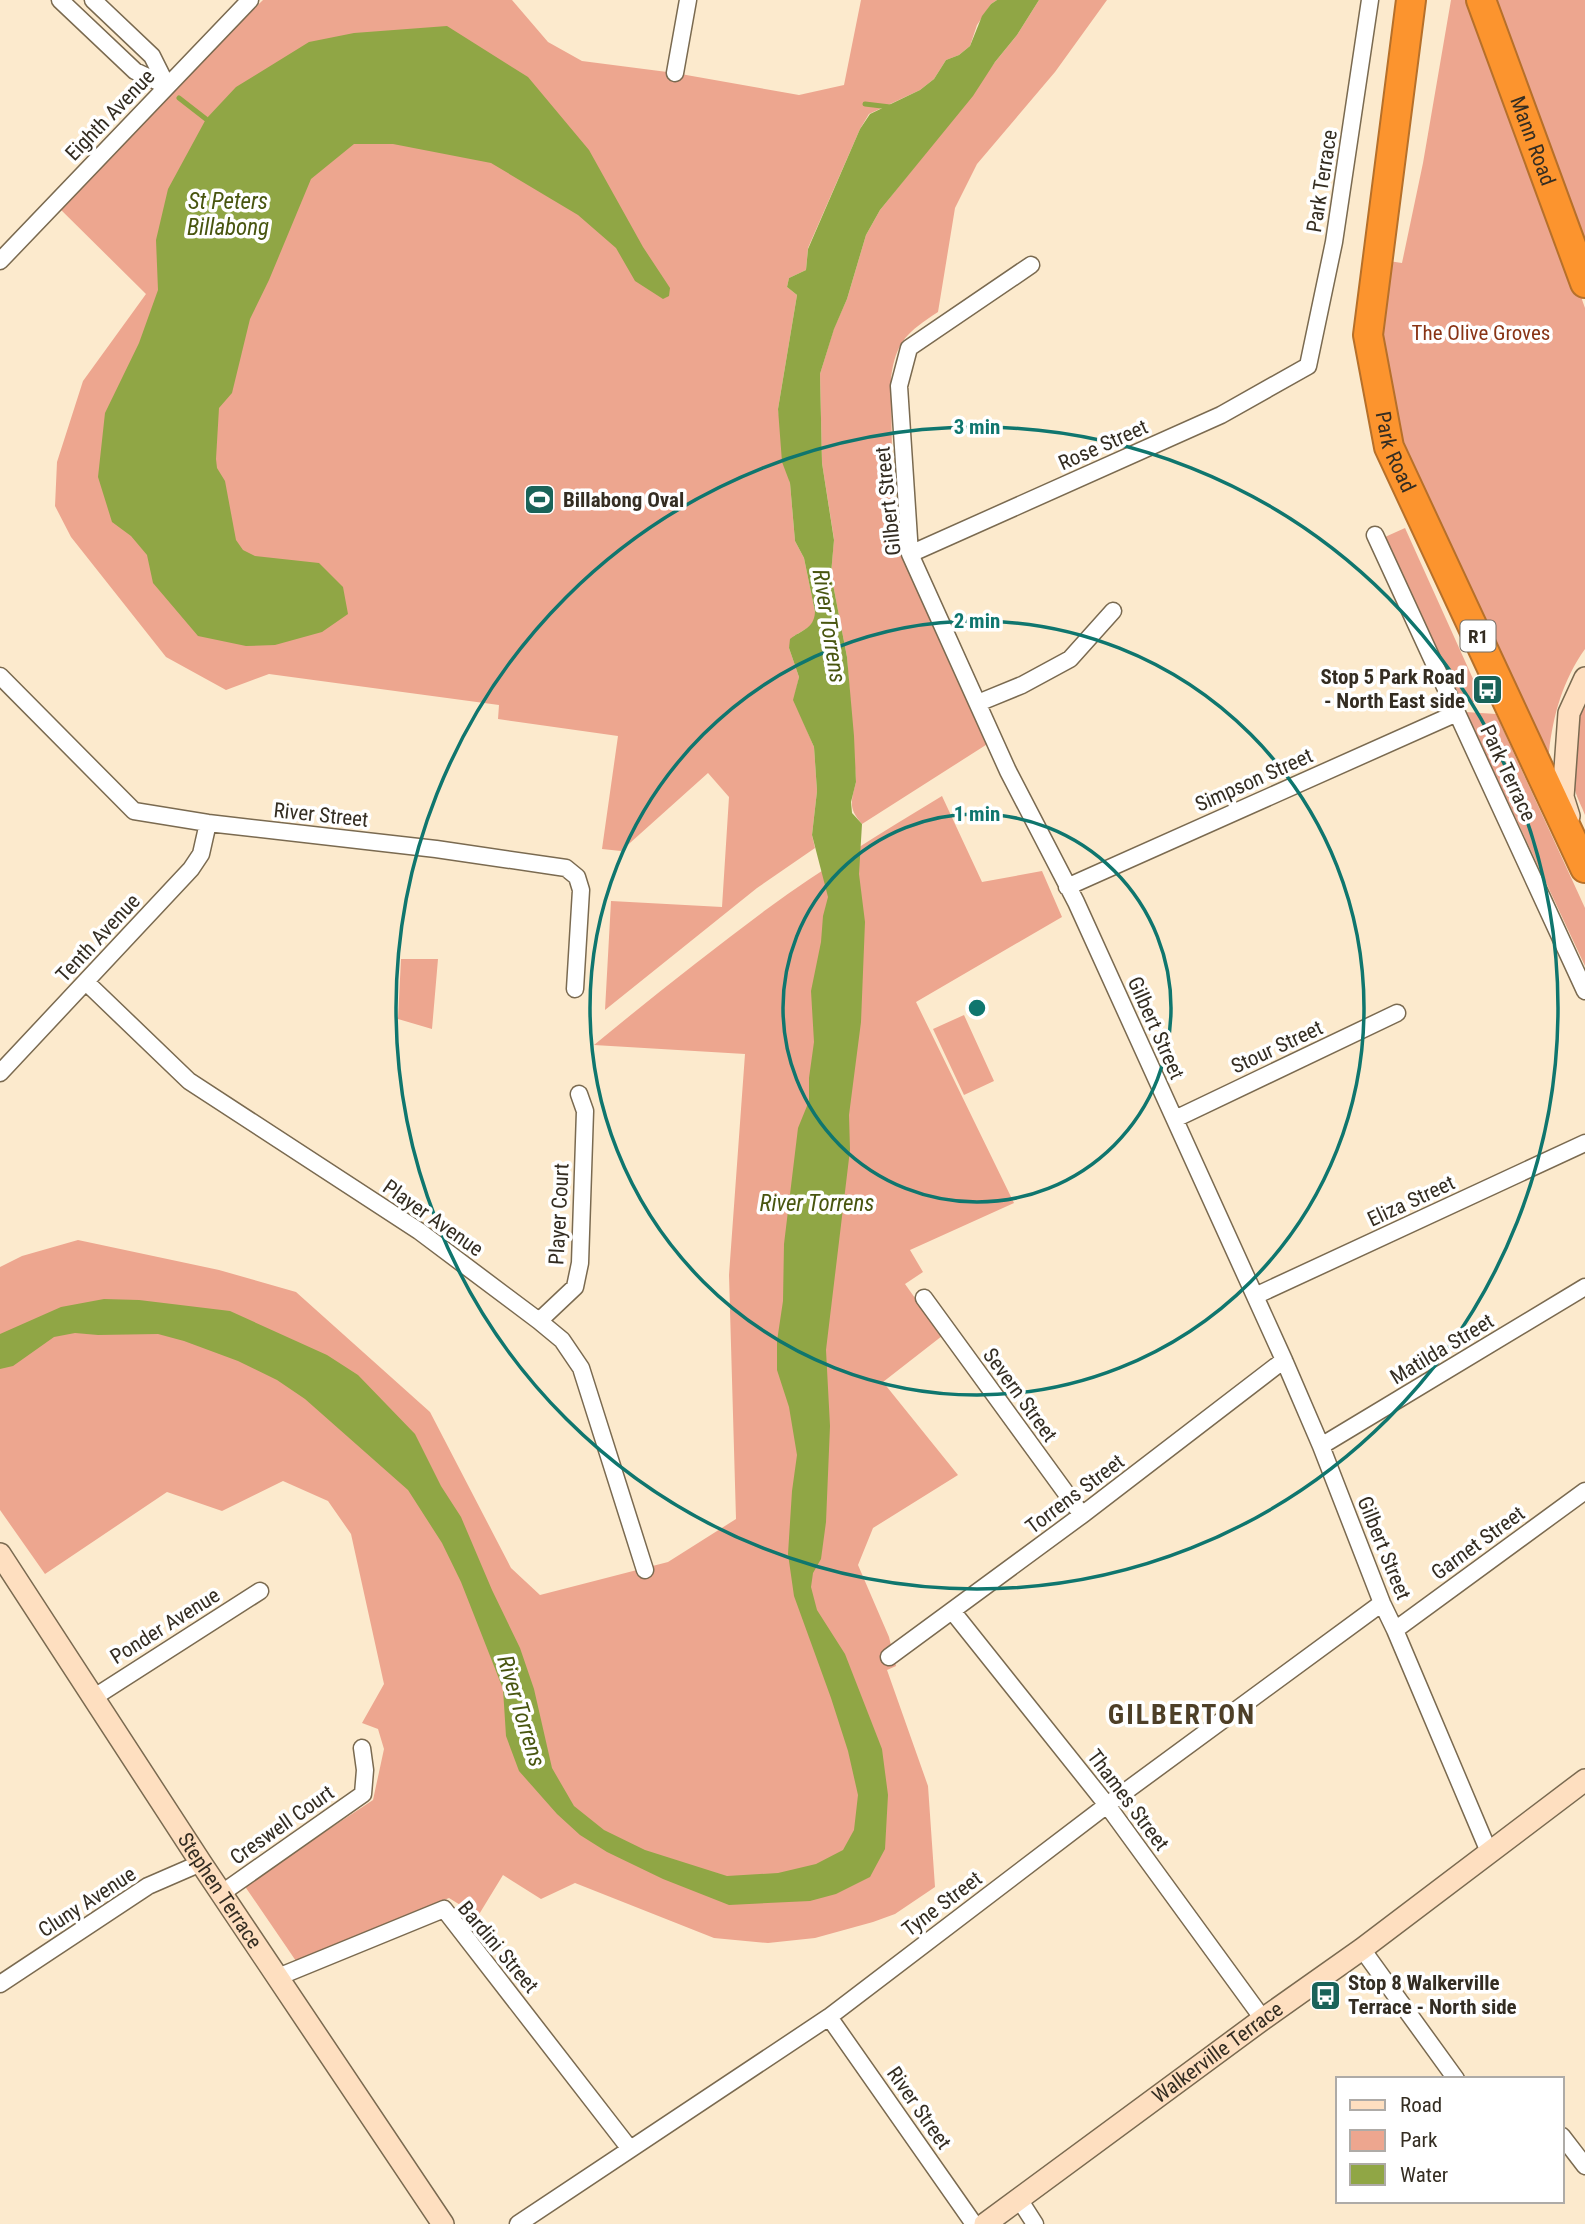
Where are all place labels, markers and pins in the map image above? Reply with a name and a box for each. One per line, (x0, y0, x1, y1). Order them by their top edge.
sports icon: Billabong Oval (523, 483, 557, 517)
place label: Billabong Oval (563, 488, 684, 512)
place label: Stop 5 Park Road - North East side (1320, 665, 1465, 713)
bus stop icon: Stop 5 Park Road - North East side (1471, 672, 1505, 706)
centre of rings (965, 996, 989, 1020)
place label: Stop 8 Walkerville Terrace - North side (1348, 1971, 1517, 2019)
bus stop icon: Stop 8 Walkerville Terrace - North side (1308, 1978, 1342, 2012)

